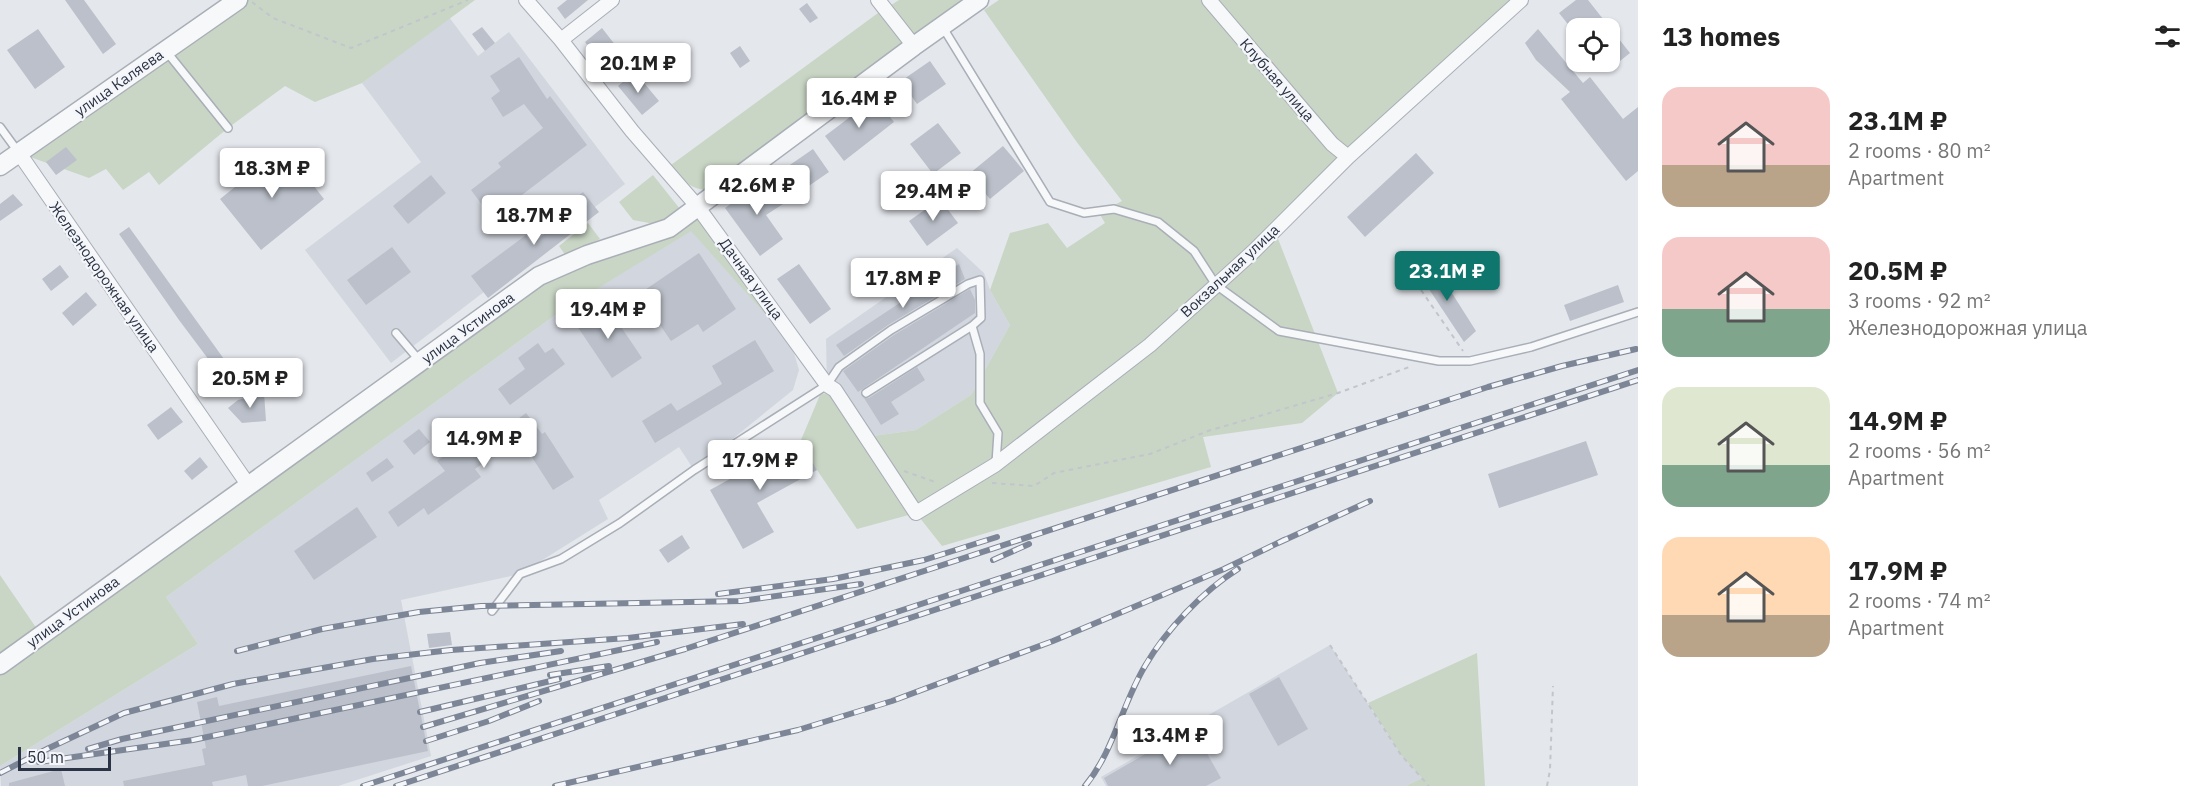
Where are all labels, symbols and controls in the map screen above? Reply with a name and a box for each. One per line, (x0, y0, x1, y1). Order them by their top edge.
map controls (1566, 18, 1620, 72)
button: locate (1566, 18, 1620, 72)
text: 13 homes (1662, 19, 1780, 53)
icon: filters (2151, 20, 2184, 53)
street label: Клубная улица (1236, 34, 1319, 125)
pin: 20.1M ₽ (583, 43, 693, 94)
street label: улица Каляева (71, 45, 167, 120)
text: 20.1M ₽ (600, 49, 676, 76)
pin: 16.4M ₽ (804, 78, 914, 129)
text: 16.4M ₽ (821, 84, 897, 111)
text: 23.1M ₽ (1848, 103, 1947, 137)
icon: home (1710, 111, 1782, 183)
text: 2 rooms · 80 m² (1848, 137, 1991, 164)
pin: 18.3M ₽ (217, 148, 327, 199)
text: 18.3M ₽ (234, 154, 310, 181)
text: Apartment (1848, 164, 1944, 191)
pin: 42.6M ₽ (702, 165, 812, 216)
text: 42.6M ₽ (719, 171, 795, 198)
pin: 29.4M ₽ (878, 171, 988, 222)
text: 29.4M ₽ (895, 177, 971, 204)
pin: 18.7M ₽ (479, 195, 589, 246)
street label: Железнодорожная улица (45, 198, 164, 356)
text: 18.7M ₽ (496, 201, 572, 228)
street label: Вокзальная улица (1176, 220, 1283, 321)
street label: Дачная улица (715, 234, 788, 323)
pin: 23.1M ₽ (1392, 251, 1502, 302)
text: 20.5M ₽ (1848, 253, 1947, 287)
text: 23.1M ₽ (1409, 257, 1485, 284)
pin: 17.8M ₽ (848, 258, 958, 309)
icon: home (1710, 261, 1782, 333)
text: 17.8M ₽ (865, 264, 941, 291)
text: 3 rooms · 92 m² (1848, 287, 1991, 314)
street label: улица Устинова (418, 288, 518, 368)
pin: 19.4M ₽ (553, 289, 663, 340)
text: 19.4M ₽ (570, 295, 646, 322)
text: Железнодорожная улица (1848, 314, 2088, 341)
pin: 20.5M ₽ (195, 358, 305, 409)
text: 20.5M ₽ (212, 364, 288, 391)
text: 14.9M ₽ (1848, 403, 1947, 437)
icon: home (1710, 411, 1782, 483)
pin: 14.9M ₽ (429, 418, 539, 469)
text: 14.9M ₽ (446, 424, 522, 451)
text: 2 rooms · 56 m² (1848, 437, 1991, 464)
pin: 17.9M ₽ (705, 440, 815, 491)
text: 17.9M ₽ (722, 446, 798, 473)
text: Apartment (1848, 464, 1944, 491)
text: 17.9M ₽ (1848, 553, 1947, 587)
icon: home (1710, 561, 1782, 633)
street label: улица Устинова (23, 572, 123, 652)
text: 2 rooms · 74 m² (1848, 587, 1991, 614)
text: Apartment (1848, 614, 1944, 641)
pin: 13.4M ₽ (1115, 715, 1225, 766)
text: 13.4M ₽ (1132, 721, 1208, 748)
scale bar (18, 744, 111, 772)
text: 50 m (27, 747, 64, 767)

